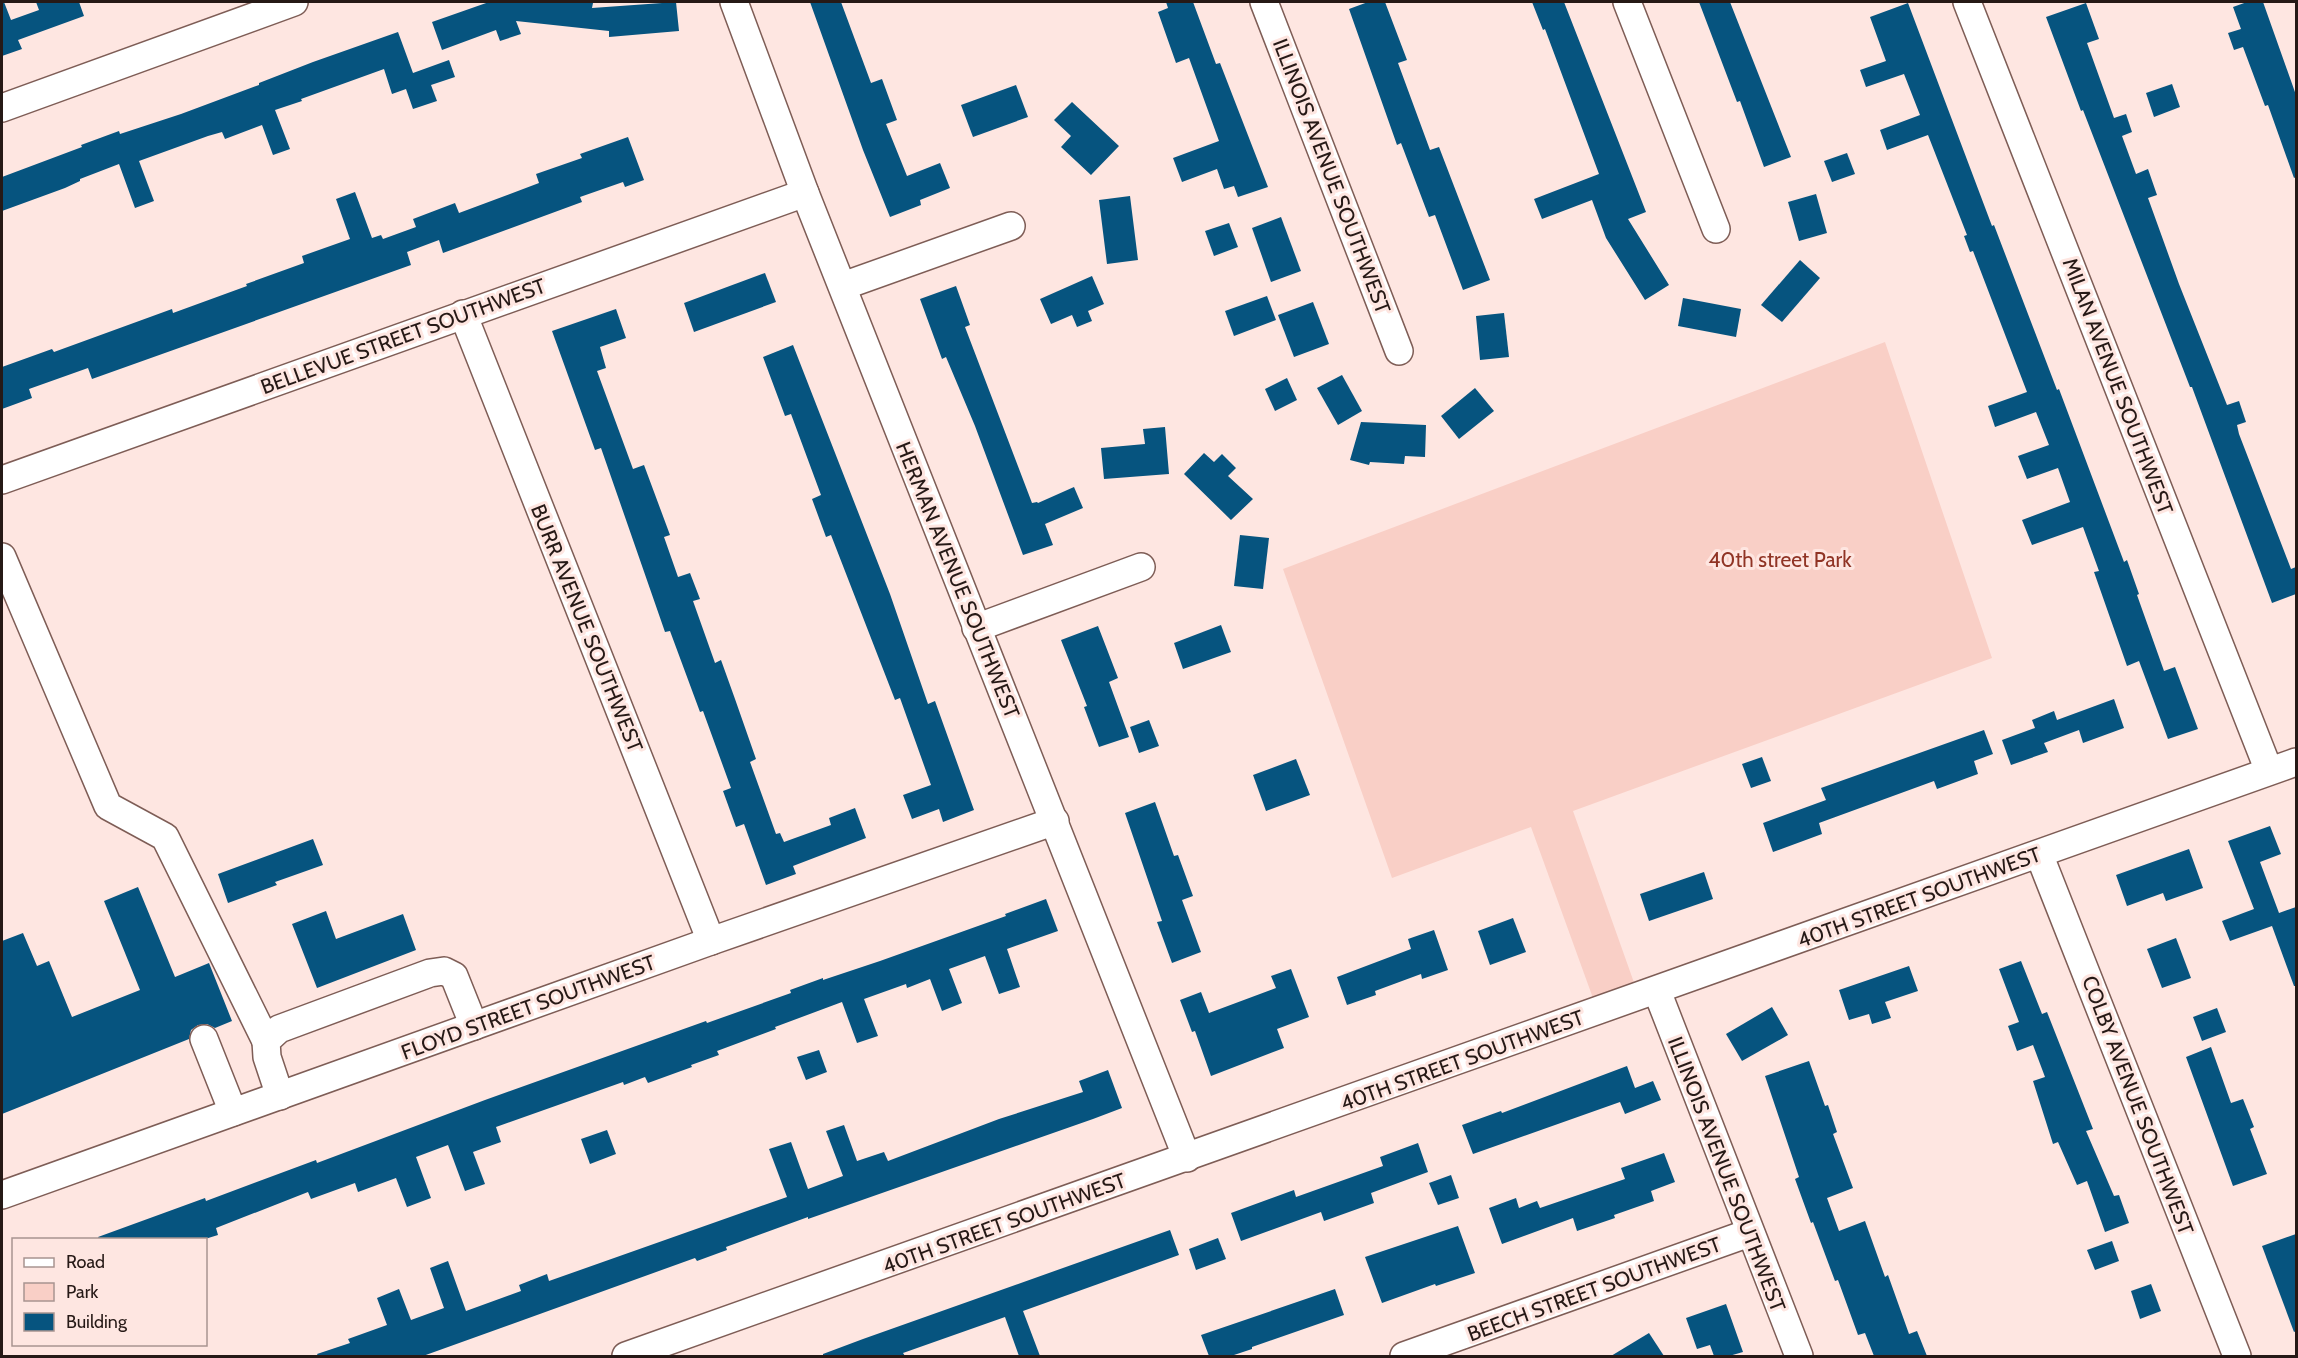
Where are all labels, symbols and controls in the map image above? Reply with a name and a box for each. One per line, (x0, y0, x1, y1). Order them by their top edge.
street label: ILLINOIS AVENUE SOUTHWEST (1268, 35, 1396, 317)
street label: MILAN AVENUE SOUTHWEST (2057, 254, 2179, 518)
street label: BELLEVUE STREET SOUTHWEST (257, 273, 549, 399)
street label: HERMAN AVENUE SOUTHWEST (891, 438, 1025, 722)
street label: BURR AVENUE SOUTHWEST (526, 500, 648, 756)
park label: 40th street Park (1708, 547, 1852, 572)
street label: 40TH STREET SOUTHWEST (1794, 841, 2044, 953)
street label: FLOYD STREET SOUTHWEST (398, 949, 658, 1065)
street label: COLBY AVENUE SOUTHWEST (2077, 972, 2199, 1238)
street label: 40TH STREET SOUTHWEST (1337, 1004, 1587, 1116)
street label: ILLINOIS AVENUE SOUTHWEST (1663, 1033, 1791, 1315)
street label: 40TH STREET SOUTHWEST (879, 1167, 1129, 1279)
street label: BEECH STREET SOUTHWEST (1464, 1231, 1724, 1347)
legend (12, 1238, 207, 1346)
text: Road (66, 1251, 105, 1273)
text: Park (66, 1281, 99, 1303)
text: Building (66, 1311, 128, 1333)

